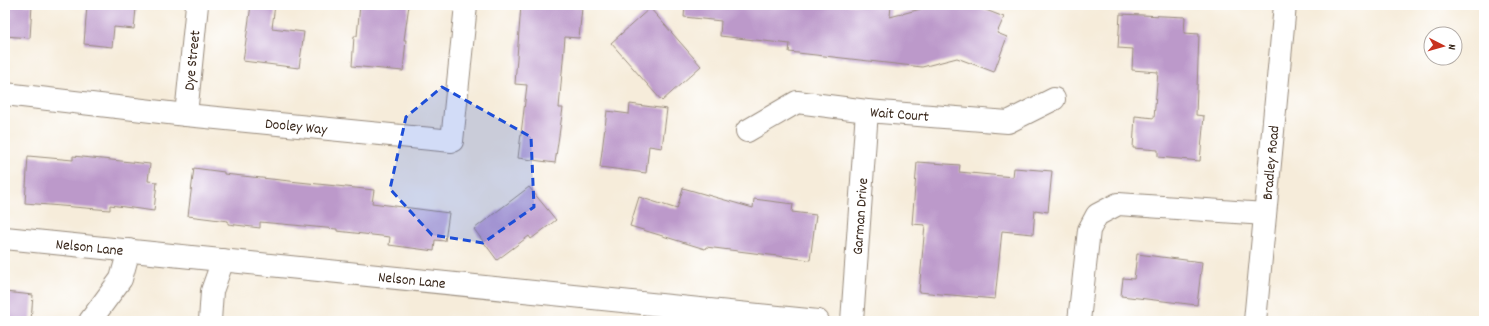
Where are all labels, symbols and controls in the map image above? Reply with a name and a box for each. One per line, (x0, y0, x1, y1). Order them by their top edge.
north arrow (1423, 26, 1463, 66)
street label: Dye Street (180, 29, 207, 92)
text: N (1443, 43, 1459, 51)
street label: Wait Court (869, 102, 930, 129)
street label: Dooley Way (264, 114, 329, 142)
street label: Bradley Road (1258, 125, 1286, 201)
street label: Garman Drive (848, 177, 875, 256)
street label: Nelson Lane (55, 234, 125, 263)
street label: Nelson Lane (377, 267, 447, 296)

